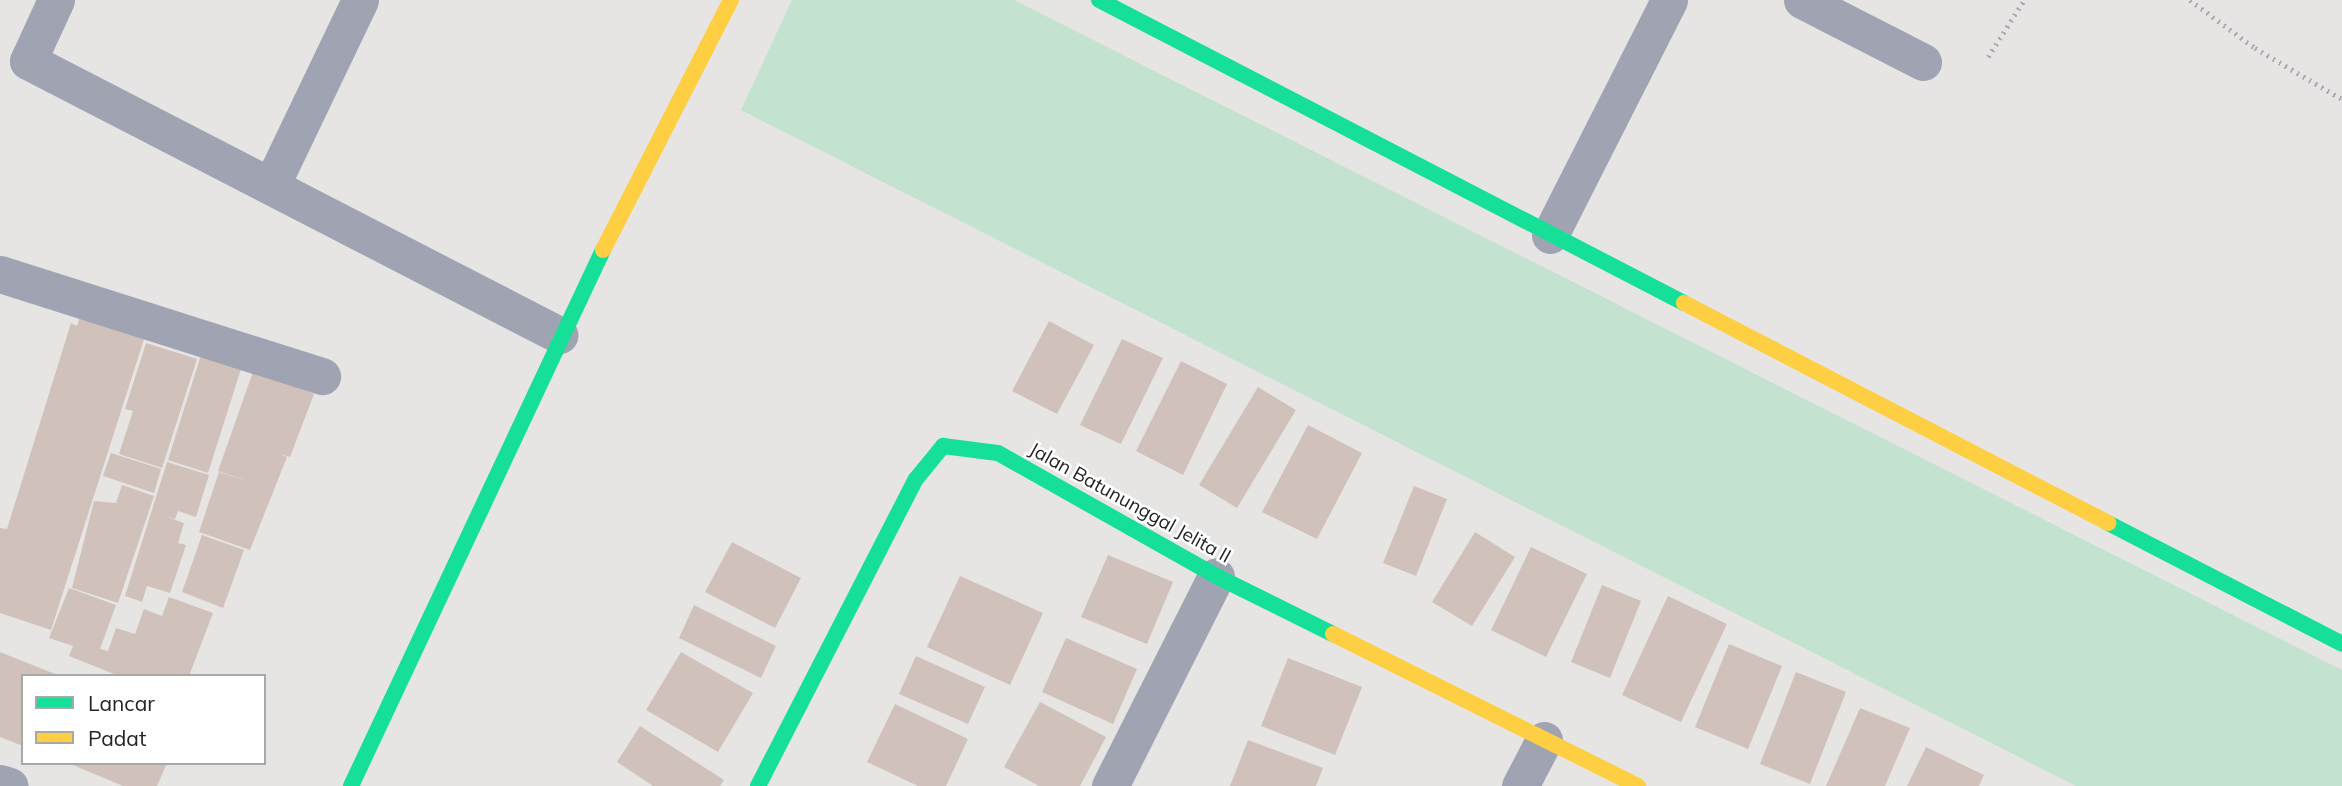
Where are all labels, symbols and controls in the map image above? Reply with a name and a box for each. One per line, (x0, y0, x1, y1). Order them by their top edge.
street label: Jalan Batununggal Jelita II (1025, 438, 1235, 568)
legend (21, 674, 266, 765)
text: Lancar (88, 690, 155, 716)
text: Padat (88, 725, 146, 751)

